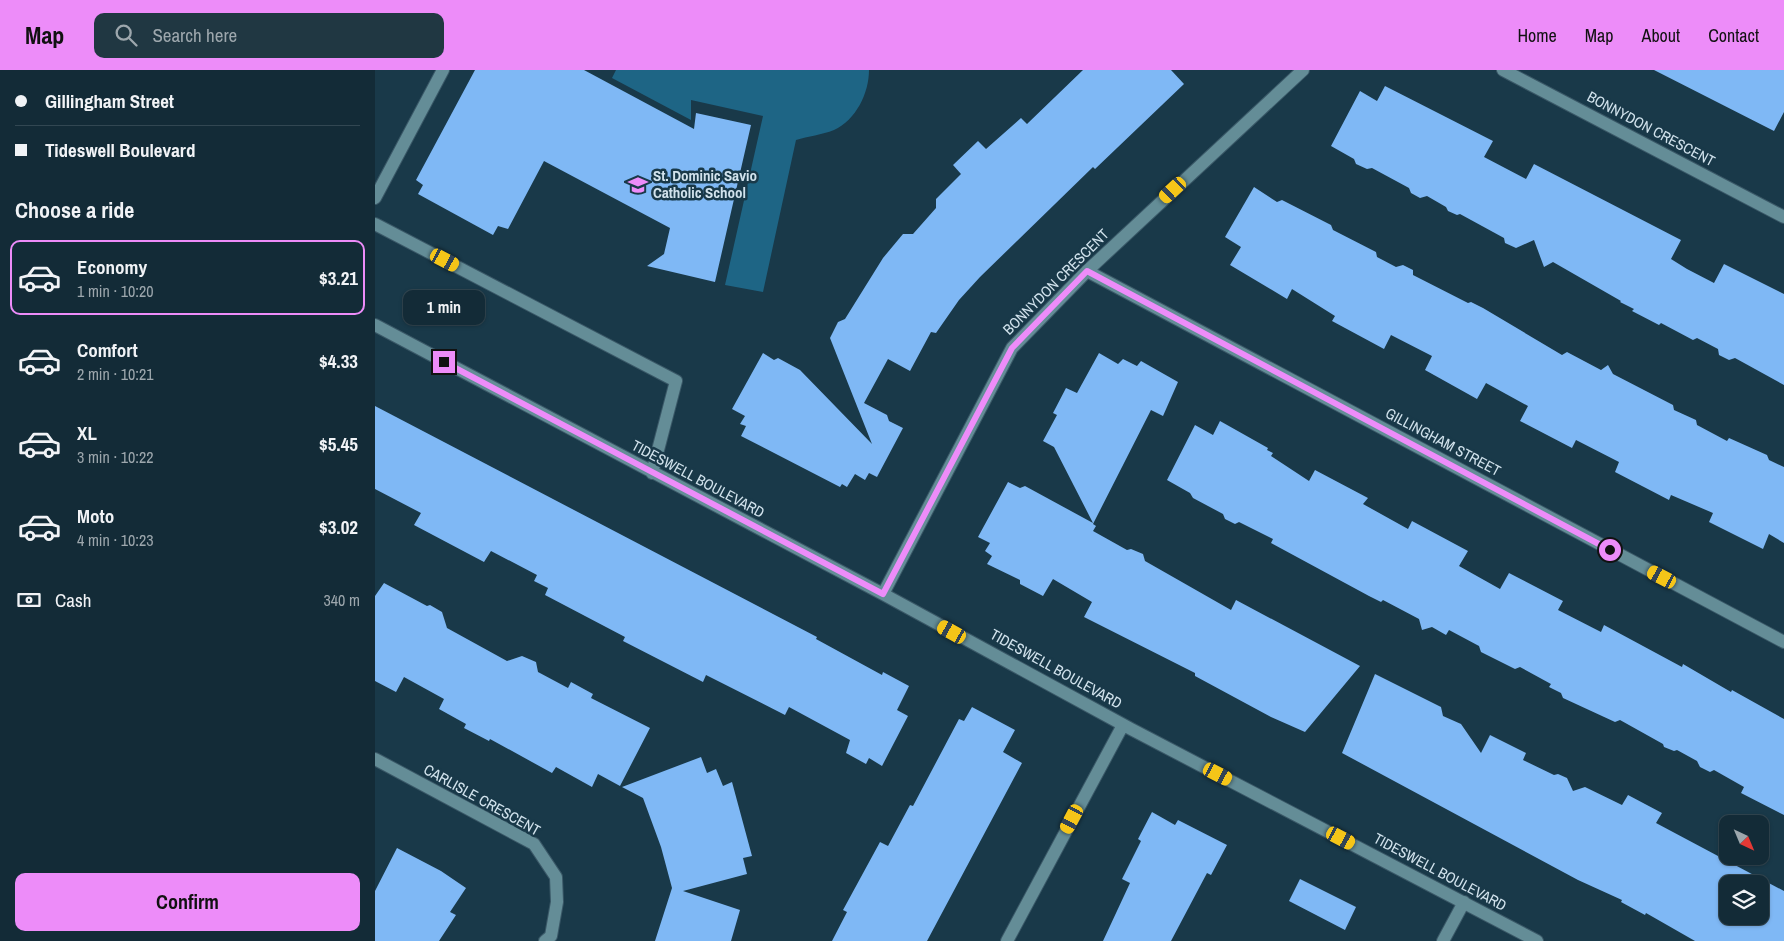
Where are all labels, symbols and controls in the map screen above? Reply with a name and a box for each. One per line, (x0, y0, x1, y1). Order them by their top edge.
search box (94, 13, 444, 58)
text: Map (25, 19, 64, 51)
icon: search (112, 21, 140, 49)
text: Search here (152, 22, 237, 48)
text: Home (1517, 23, 1557, 48)
text: Map (1585, 23, 1614, 48)
text: About (1642, 23, 1680, 48)
text: Contact (1708, 23, 1759, 48)
street label: BONNYDON CRESCENT (1584, 86, 1719, 171)
text: Gillingham Street (45, 88, 174, 114)
text: Tideswell Boulevard (45, 137, 195, 163)
place label: St. Dominic Savio Catholic School (653, 165, 757, 203)
school or university icon: St. Dominic Savio Catholic School (627, 174, 649, 196)
car (1156, 174, 1189, 206)
text: Choose a ride (15, 195, 134, 225)
street label: BONNYDON CRESCENT (998, 224, 1114, 339)
car (428, 246, 461, 274)
text: Economy (77, 254, 147, 280)
icon: car (17, 255, 62, 300)
text: $3.21 (319, 265, 358, 291)
text: 1 min · 10:20 (77, 280, 154, 302)
callout: 1 min (403, 290, 485, 324)
text: 1 min (427, 296, 461, 318)
text: Comfort (77, 337, 138, 363)
icon: car (17, 338, 62, 383)
text: $4.33 (319, 348, 358, 374)
route end (433, 351, 455, 373)
text: 2 min · 10:21 (77, 363, 154, 385)
street label: GILLINGHAM STREET (1382, 402, 1505, 481)
text: XL (77, 420, 97, 446)
icon: car (17, 421, 62, 466)
text: $5.45 (319, 431, 358, 457)
street label: TIDESWELL BOULEVARD (628, 435, 768, 523)
text: 3 min · 10:22 (77, 446, 154, 468)
text: Moto (77, 503, 114, 529)
icon: car (17, 504, 62, 549)
text: $3.02 (319, 514, 358, 540)
text: 4 min · 10:23 (77, 529, 154, 551)
route start (1599, 539, 1621, 561)
car (1645, 563, 1678, 591)
icon: cash (15, 586, 43, 614)
text: Cash (55, 587, 91, 613)
text: 340 m (324, 589, 360, 611)
car (935, 618, 968, 646)
street label: TIDESWELL BOULEVARD (987, 624, 1126, 714)
street label: CARLISLE CRESCENT (420, 759, 545, 841)
car (1201, 761, 1234, 787)
car (1058, 802, 1085, 836)
north arrow (1719, 815, 1769, 865)
map controls (1719, 815, 1769, 925)
car (1324, 824, 1357, 852)
street label: TIDESWELL BOULEVARD (1370, 828, 1510, 916)
button: Confirm (15, 873, 360, 931)
button: layers (1719, 875, 1769, 925)

